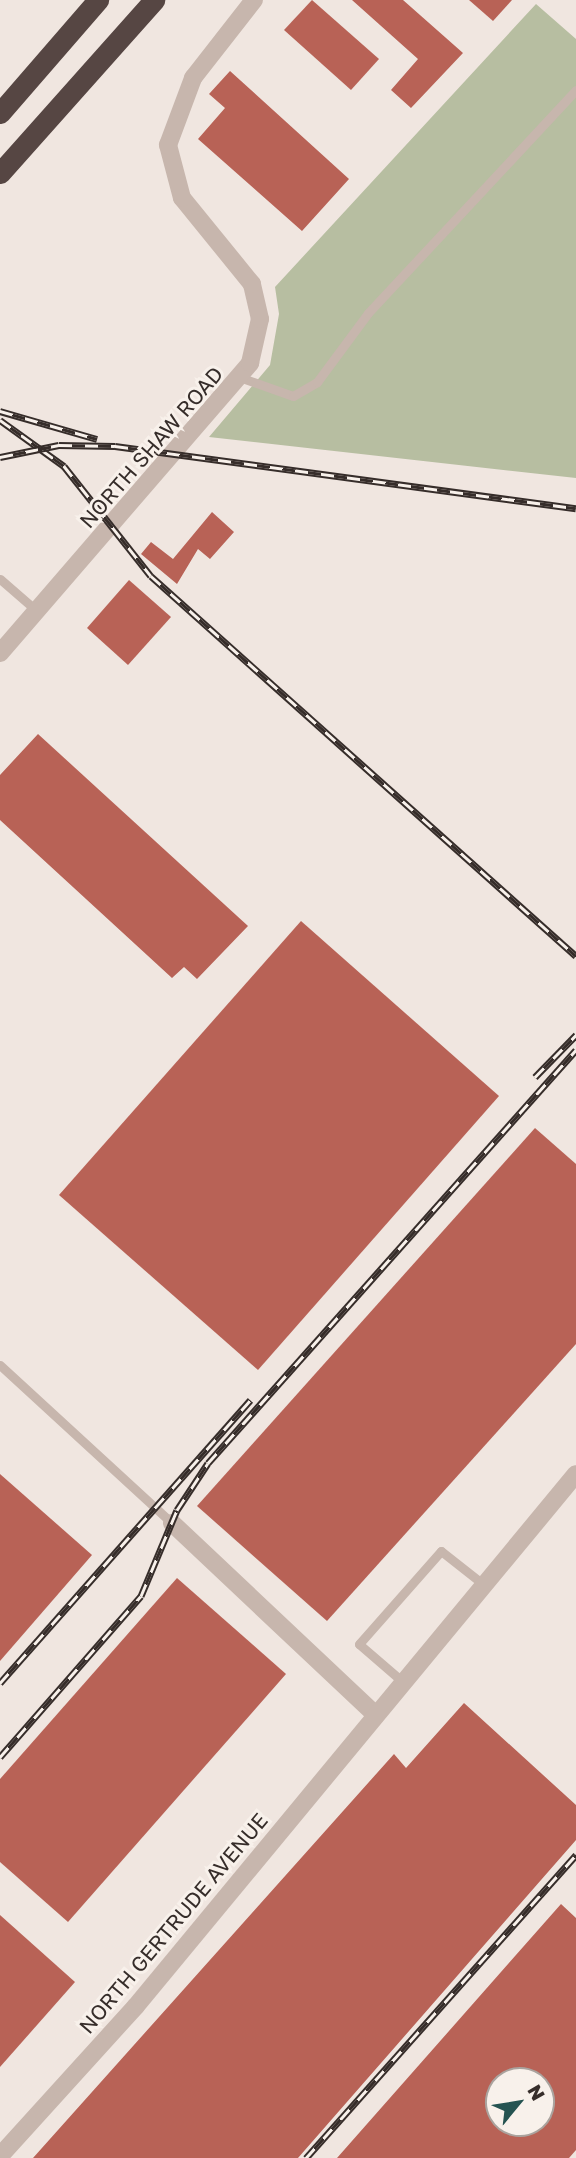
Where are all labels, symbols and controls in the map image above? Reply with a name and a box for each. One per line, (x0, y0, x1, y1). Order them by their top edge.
street label: NORTH SHAW ROAD (74, 361, 228, 533)
street label: NORTH GERTRUDE AVENUE (73, 1808, 273, 2038)
north arrow (485, 2067, 555, 2137)
text: N (523, 2080, 550, 2104)

